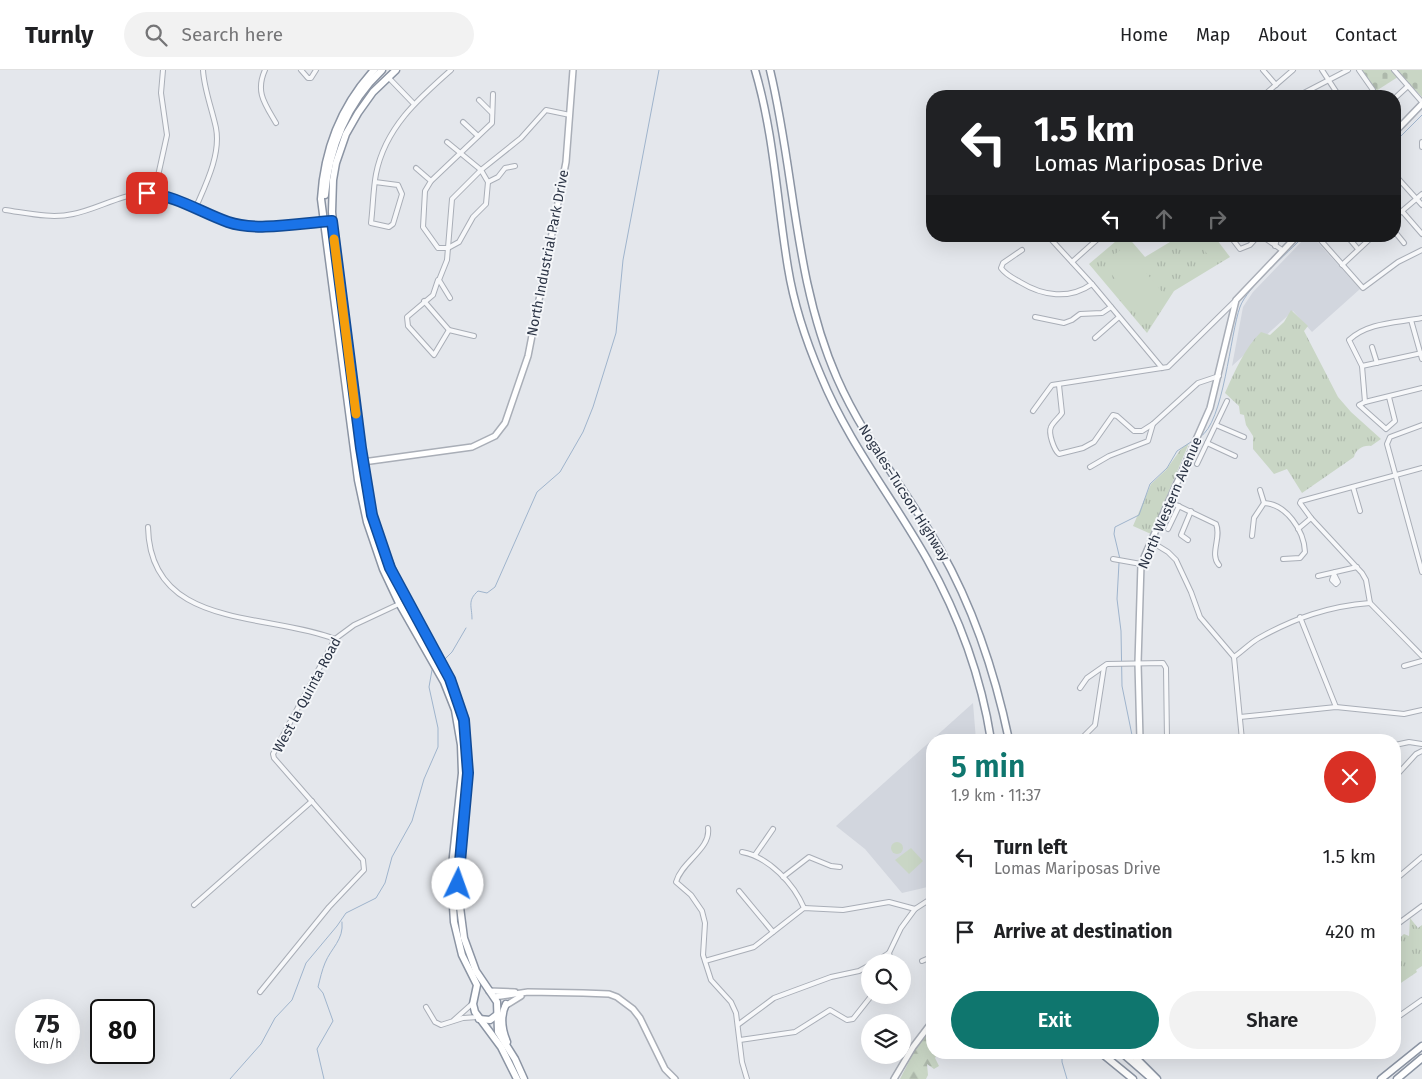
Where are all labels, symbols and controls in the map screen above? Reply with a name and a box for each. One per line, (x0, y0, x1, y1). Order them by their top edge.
search box (124, 12, 474, 57)
text: Turnly (25, 21, 94, 49)
icon: search (142, 21, 170, 49)
text: Search here (182, 23, 283, 46)
text: Home (1120, 24, 1168, 46)
text: Map (1196, 24, 1230, 46)
text: About (1258, 24, 1307, 46)
text: Contact (1335, 24, 1397, 46)
text: 1.5 km (1034, 108, 1135, 150)
icon: left (951, 110, 1016, 175)
text: Lomas Mariposas Drive (1034, 150, 1263, 177)
street label: North Industrial Park Drive (524, 168, 572, 338)
pin (126, 172, 168, 214)
icon: arrive (133, 179, 161, 207)
icon: left (1097, 205, 1125, 233)
icon: ahead (1150, 205, 1178, 233)
icon: right (1203, 205, 1231, 233)
street label: Nogales–Tucson Highway (855, 421, 953, 565)
street label: North Western Avenue (1134, 434, 1206, 572)
street label: West la Quinta Road (269, 634, 345, 756)
text: 5 min (951, 749, 1025, 785)
button: close (1324, 751, 1376, 803)
text: 1.9 km · 11:37 (951, 786, 1041, 805)
text: Turn left (994, 836, 1068, 859)
icon: left (951, 843, 979, 871)
text: 1.5 km (1322, 845, 1376, 868)
position arrow (431, 857, 483, 909)
text: Lomas Mariposas Drive (994, 859, 1161, 878)
icon: arrive (951, 918, 979, 946)
text: Arrive at destination (994, 920, 1173, 943)
text: 420 m (1325, 920, 1376, 943)
map controls (861, 954, 911, 1064)
button: search (861, 954, 911, 1004)
button: Exit (951, 991, 1159, 1049)
button: Share (1169, 991, 1376, 1049)
speed limit sign: 80 (90, 999, 155, 1064)
text: 75 (35, 1010, 60, 1040)
button: layers (861, 1014, 911, 1064)
text: km/h (33, 1037, 62, 1051)

